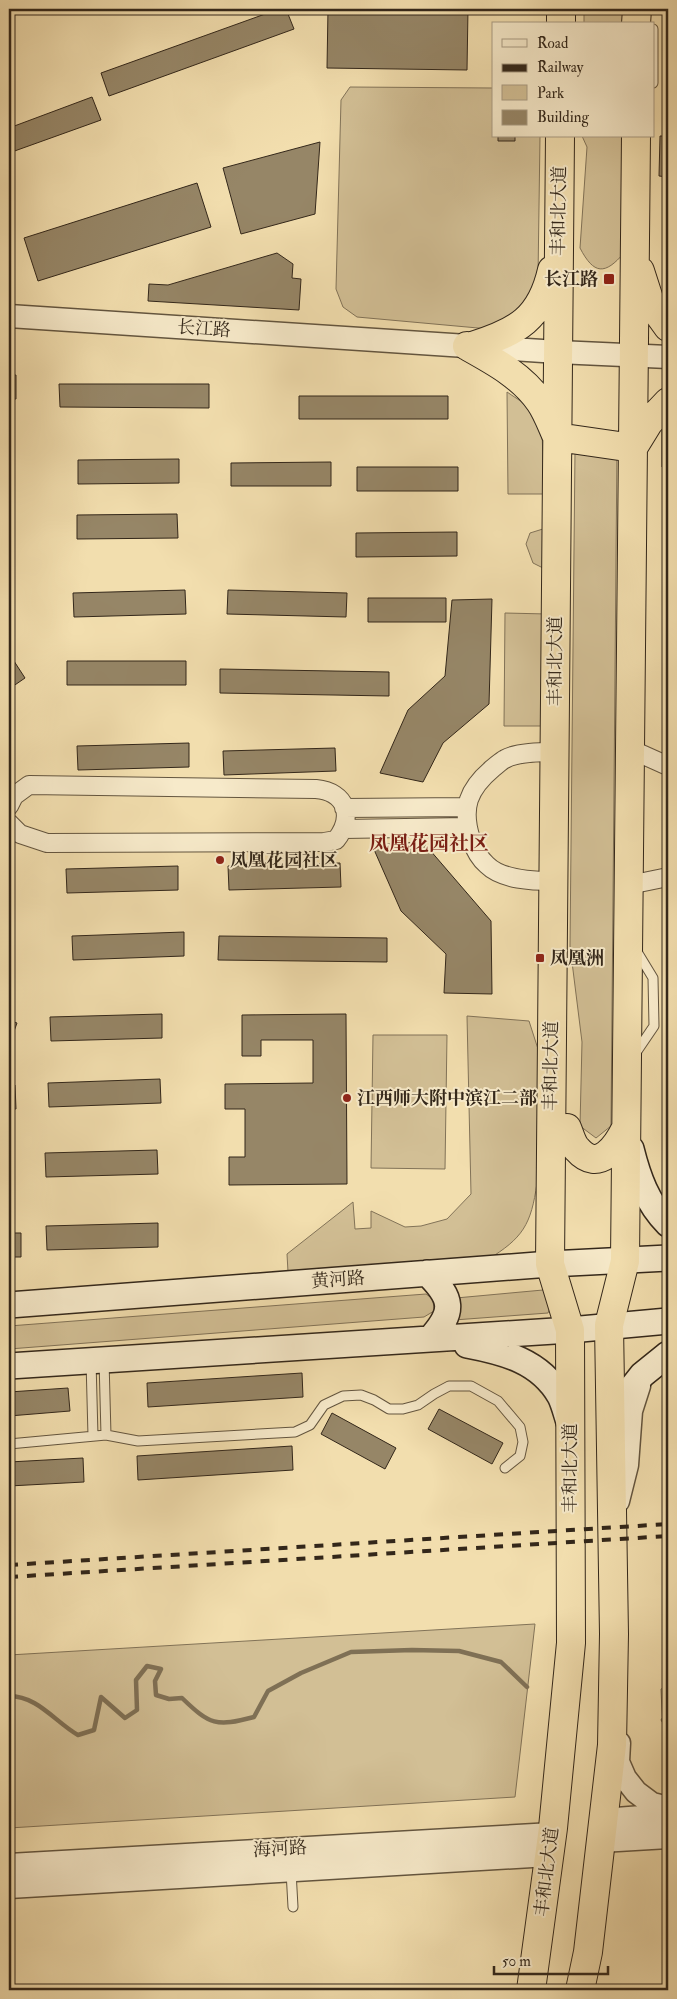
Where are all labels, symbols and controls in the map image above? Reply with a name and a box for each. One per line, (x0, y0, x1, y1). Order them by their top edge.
legend (492, 22, 654, 138)
text: Road (537, 34, 569, 53)
text: Railway (537, 58, 584, 77)
text: Park (537, 84, 564, 103)
text: Building (537, 108, 589, 127)
street label: 丰和北大道 (547, 166, 571, 256)
place label: 长江路 (544, 268, 598, 291)
marker: 长江路 (602, 272, 616, 286)
street label: 长江路 (176, 316, 232, 342)
street label: 丰和北大道 (544, 616, 567, 706)
district label: 凤凰花园社区 (369, 831, 489, 856)
place label: 凤凰花园社区 (230, 849, 338, 872)
marker: 凤凰花园社区 (214, 854, 226, 866)
place label: 凤凰洲 (550, 947, 604, 970)
marker: 凤凰洲 (534, 952, 546, 964)
street label: 丰和北大道 (539, 1021, 563, 1111)
place label: 江西师大附中滨江二部 (357, 1087, 537, 1110)
marker: 江西师大附中滨江二部 (341, 1092, 353, 1104)
street label: 黄河路 (310, 1267, 366, 1293)
street label: 丰和北大道 (559, 1423, 582, 1513)
street label: 丰和北大道 (530, 1826, 564, 1918)
street label: 海河路 (252, 1836, 308, 1862)
scale bar (494, 1944, 608, 1976)
text: 50 m (502, 1952, 531, 1971)

